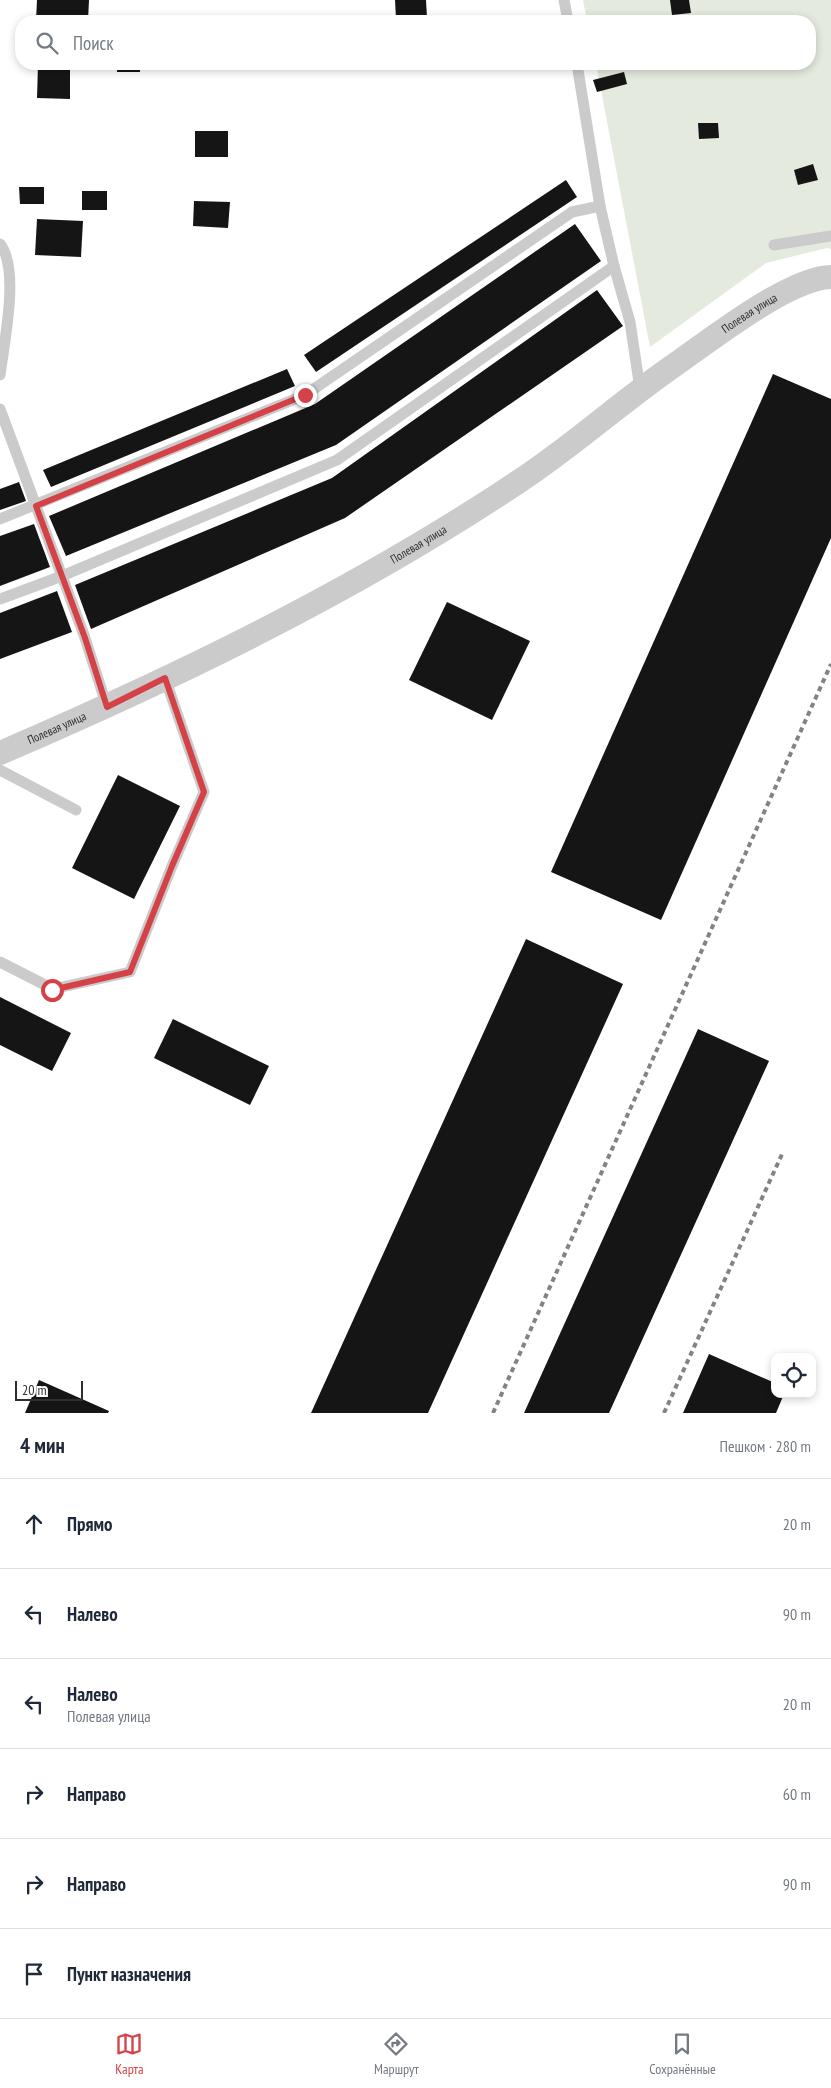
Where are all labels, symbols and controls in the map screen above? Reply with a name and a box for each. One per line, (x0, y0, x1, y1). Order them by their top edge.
search box (15, 15, 816, 70)
icon: search (33, 29, 61, 57)
text: Поиск (73, 31, 114, 55)
street label: Полевая улица (719, 290, 780, 336)
route end (294, 384, 317, 407)
street label: Полевая улица (388, 521, 449, 566)
street label: Полевая улица (25, 708, 89, 747)
route start (41, 979, 64, 1002)
map controls (771, 1353, 816, 1398)
button: locate (771, 1353, 816, 1398)
scale bar (15, 1378, 82, 1401)
text: 20 m (22, 1381, 47, 1399)
text: 4 мин (20, 1432, 65, 1459)
text: Пешком · 280 m (720, 1436, 811, 1456)
icon: ahead (20, 1510, 48, 1538)
text: Прямо (67, 1512, 112, 1536)
text: 20 m (783, 1514, 811, 1534)
icon: left (20, 1600, 48, 1628)
text: Налево (67, 1602, 118, 1626)
text: 90 m (783, 1604, 811, 1624)
text: Налево (67, 1682, 118, 1706)
icon: left (20, 1690, 48, 1718)
text: 20 m (783, 1694, 811, 1714)
text: Полевая улица (67, 1706, 151, 1726)
icon: right (20, 1780, 48, 1808)
text: Направо (67, 1782, 126, 1806)
text: 60 m (783, 1784, 811, 1804)
icon: right (20, 1870, 48, 1898)
text: Направо (67, 1872, 126, 1896)
text: 90 m (783, 1874, 811, 1894)
icon: arrive (20, 1960, 48, 1988)
text: Пункт назначения (67, 1962, 191, 1986)
tab: Карта (115, 2030, 144, 2078)
tab: Маршрут (374, 2030, 419, 2078)
tab: Сохранённые (649, 2030, 716, 2078)

